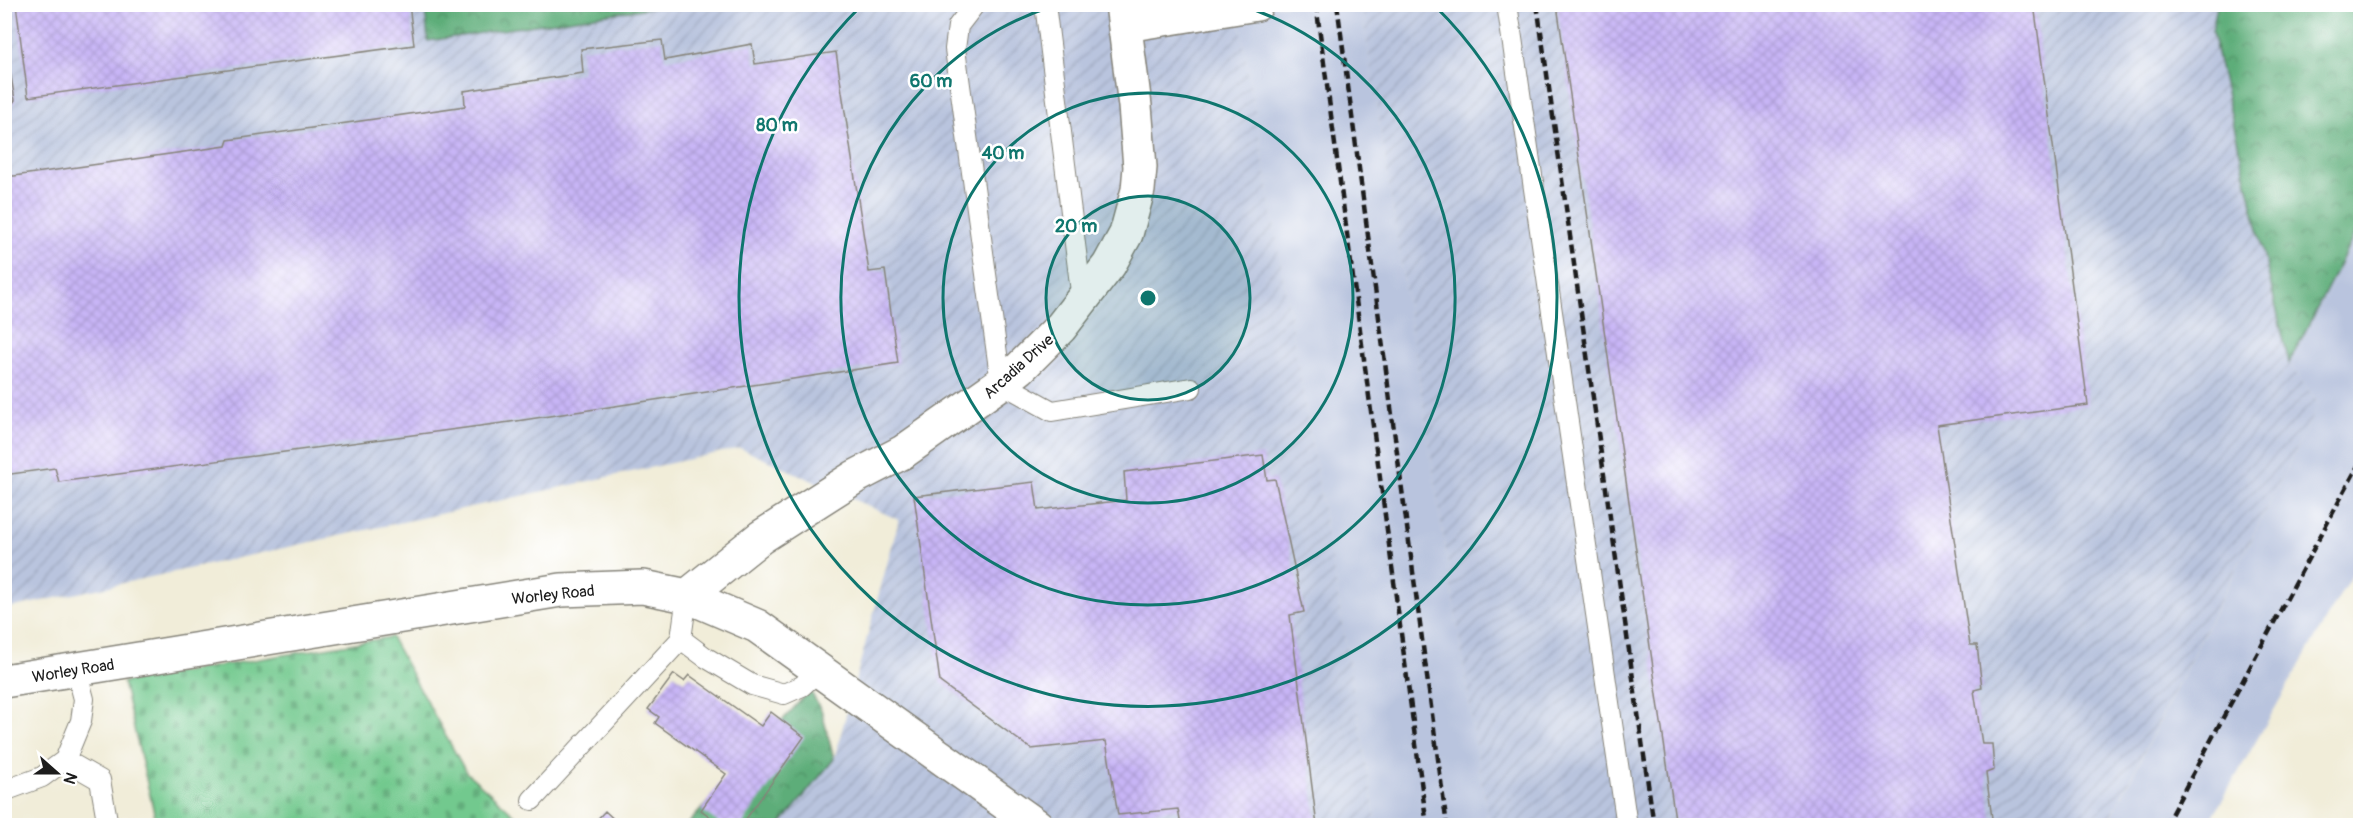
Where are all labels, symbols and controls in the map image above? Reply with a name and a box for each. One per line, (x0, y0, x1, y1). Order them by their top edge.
text: 60 m (910, 70, 952, 93)
text: 80 m (756, 114, 798, 137)
text: 40 m (982, 142, 1024, 165)
text: 20 m (1055, 215, 1097, 238)
centre of rings (1138, 288, 1158, 308)
street label: Arcadia Drive (979, 330, 1058, 403)
street label: Worley Road (511, 581, 595, 609)
street label: Worley Road (31, 655, 116, 687)
north arrow (27, 743, 87, 803)
text: N (59, 769, 81, 787)

